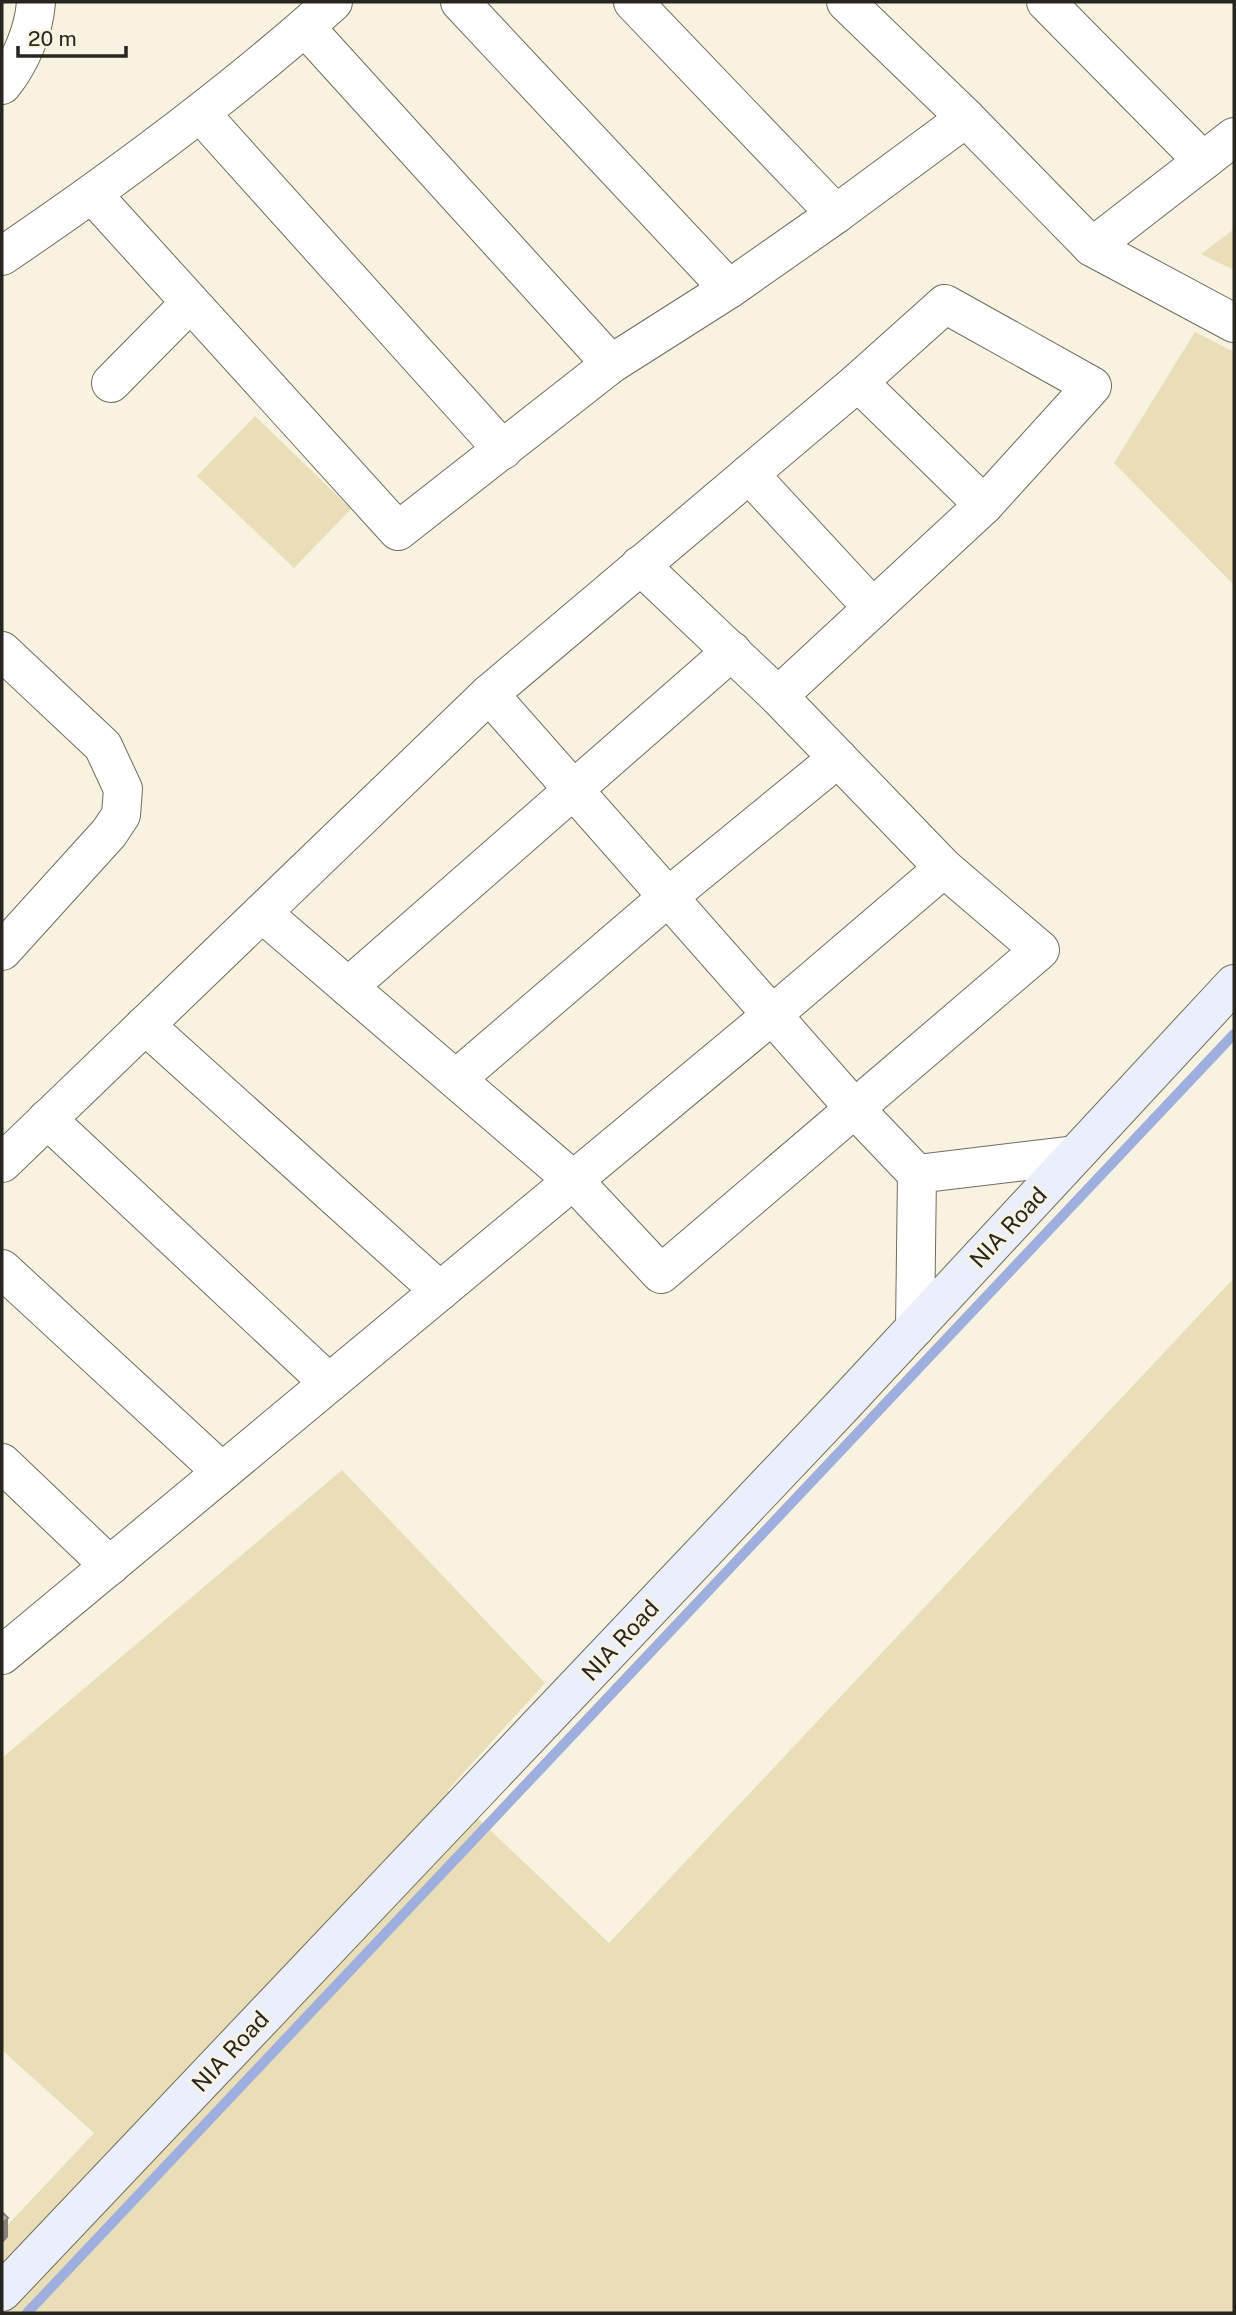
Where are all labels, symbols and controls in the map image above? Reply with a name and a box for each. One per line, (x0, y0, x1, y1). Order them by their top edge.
scale bar (18, 14, 126, 58)
text: 20 m (28, 26, 77, 51)
street label: NIA Road (964, 1181, 1052, 1273)
street label: NIA Road (576, 1594, 664, 1686)
street label: NIA Road (186, 2005, 274, 2097)

